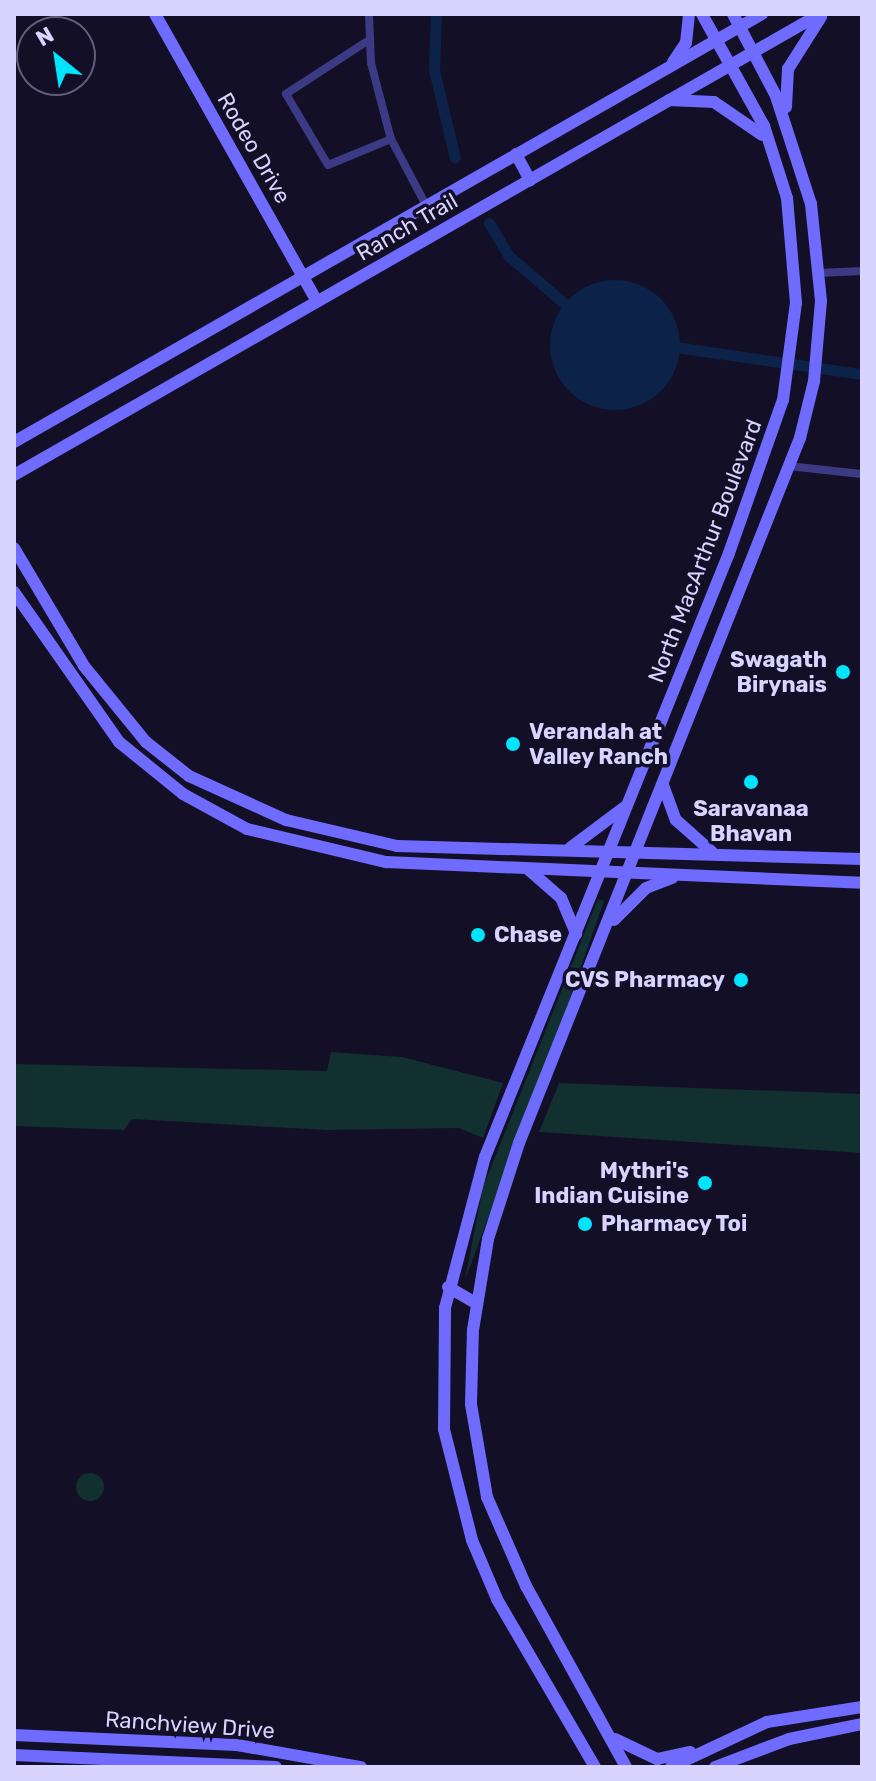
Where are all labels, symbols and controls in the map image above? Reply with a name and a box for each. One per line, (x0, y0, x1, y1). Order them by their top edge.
north arrow (16, 16, 96, 96)
text: N (31, 21, 58, 52)
street label: Rodeo Drive (212, 88, 296, 208)
street label: Ranch Trail (352, 187, 462, 267)
street label: North MacArthur Boulevard (642, 415, 768, 687)
place label: Swagath Birynais (730, 646, 827, 698)
marker: Swagath Birynais (834, 663, 852, 681)
place label: Verandah at Valley Ranch (529, 718, 668, 770)
marker: Verandah at Valley Ranch (504, 735, 522, 753)
marker: Saravanaa Bhavan (742, 773, 760, 791)
place label: Saravanaa Bhavan (693, 795, 809, 846)
place label: Chase (494, 922, 562, 948)
marker: Chase (469, 926, 487, 944)
place label: CVS Pharmacy (565, 967, 725, 993)
marker: CVS Pharmacy (732, 971, 750, 989)
place label: Mythri's Indian Cuisine (534, 1157, 689, 1208)
marker: Mythri's Indian Cuisine (696, 1174, 714, 1192)
place label: Pharmacy Toi (601, 1211, 748, 1237)
marker: Pharmacy Toi (576, 1215, 594, 1233)
street label: Ranchview Drive (104, 1706, 276, 1744)

